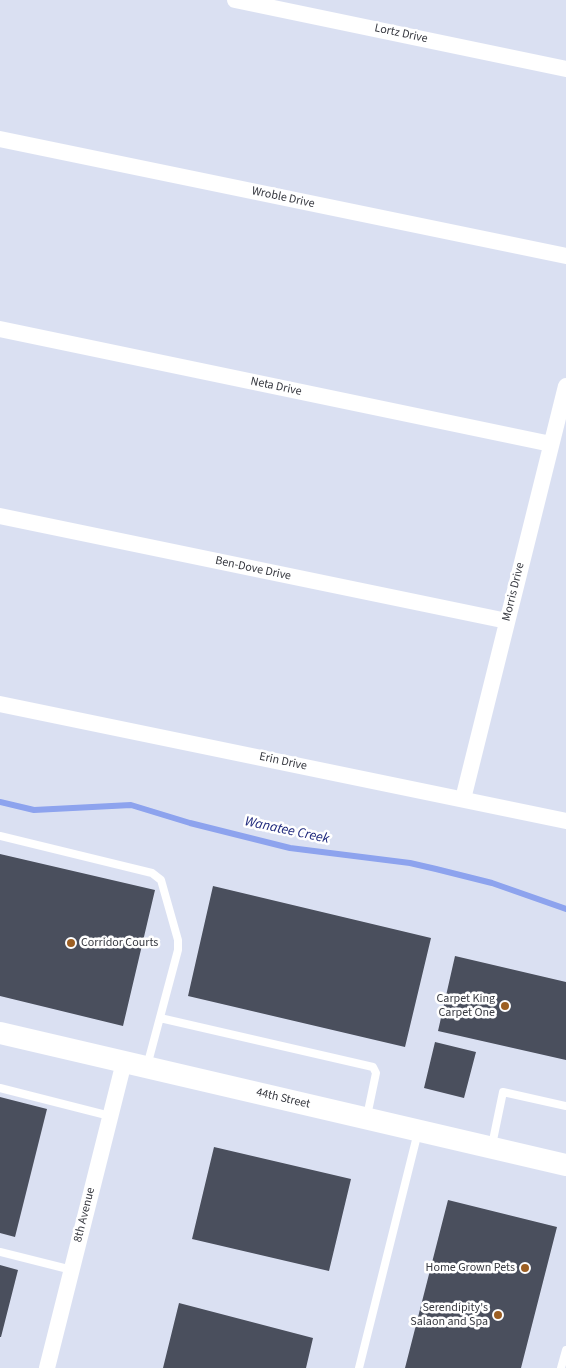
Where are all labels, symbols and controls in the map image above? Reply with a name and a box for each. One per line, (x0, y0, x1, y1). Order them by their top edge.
street label: Lortz Drive (373, 21, 429, 47)
street label: Wroble Drive (250, 184, 316, 212)
street label: Neta Drive (249, 375, 303, 399)
street label: Ben-Dove Drive (214, 554, 292, 584)
street label: Morris Drive (500, 561, 528, 623)
street label: Erin Drive (258, 750, 308, 774)
water label: Wanatee Creek (243, 814, 331, 848)
place label: Corridor Courts (81, 936, 158, 950)
marker: Corridor Courts (65, 937, 77, 949)
place label: Carpet King Carpet One (436, 992, 495, 1020)
marker: Carpet King Carpet One (499, 1000, 511, 1012)
street label: 44th Street (255, 1086, 311, 1112)
street label: 8th Avenue (71, 1186, 99, 1244)
place label: Home Grown Pets (426, 1261, 515, 1275)
marker: Home Grown Pets (519, 1262, 531, 1274)
place label: Serendipity's Salaon and Spa (410, 1301, 488, 1329)
marker: Serendipity's Salaon and Spa (492, 1309, 504, 1321)

